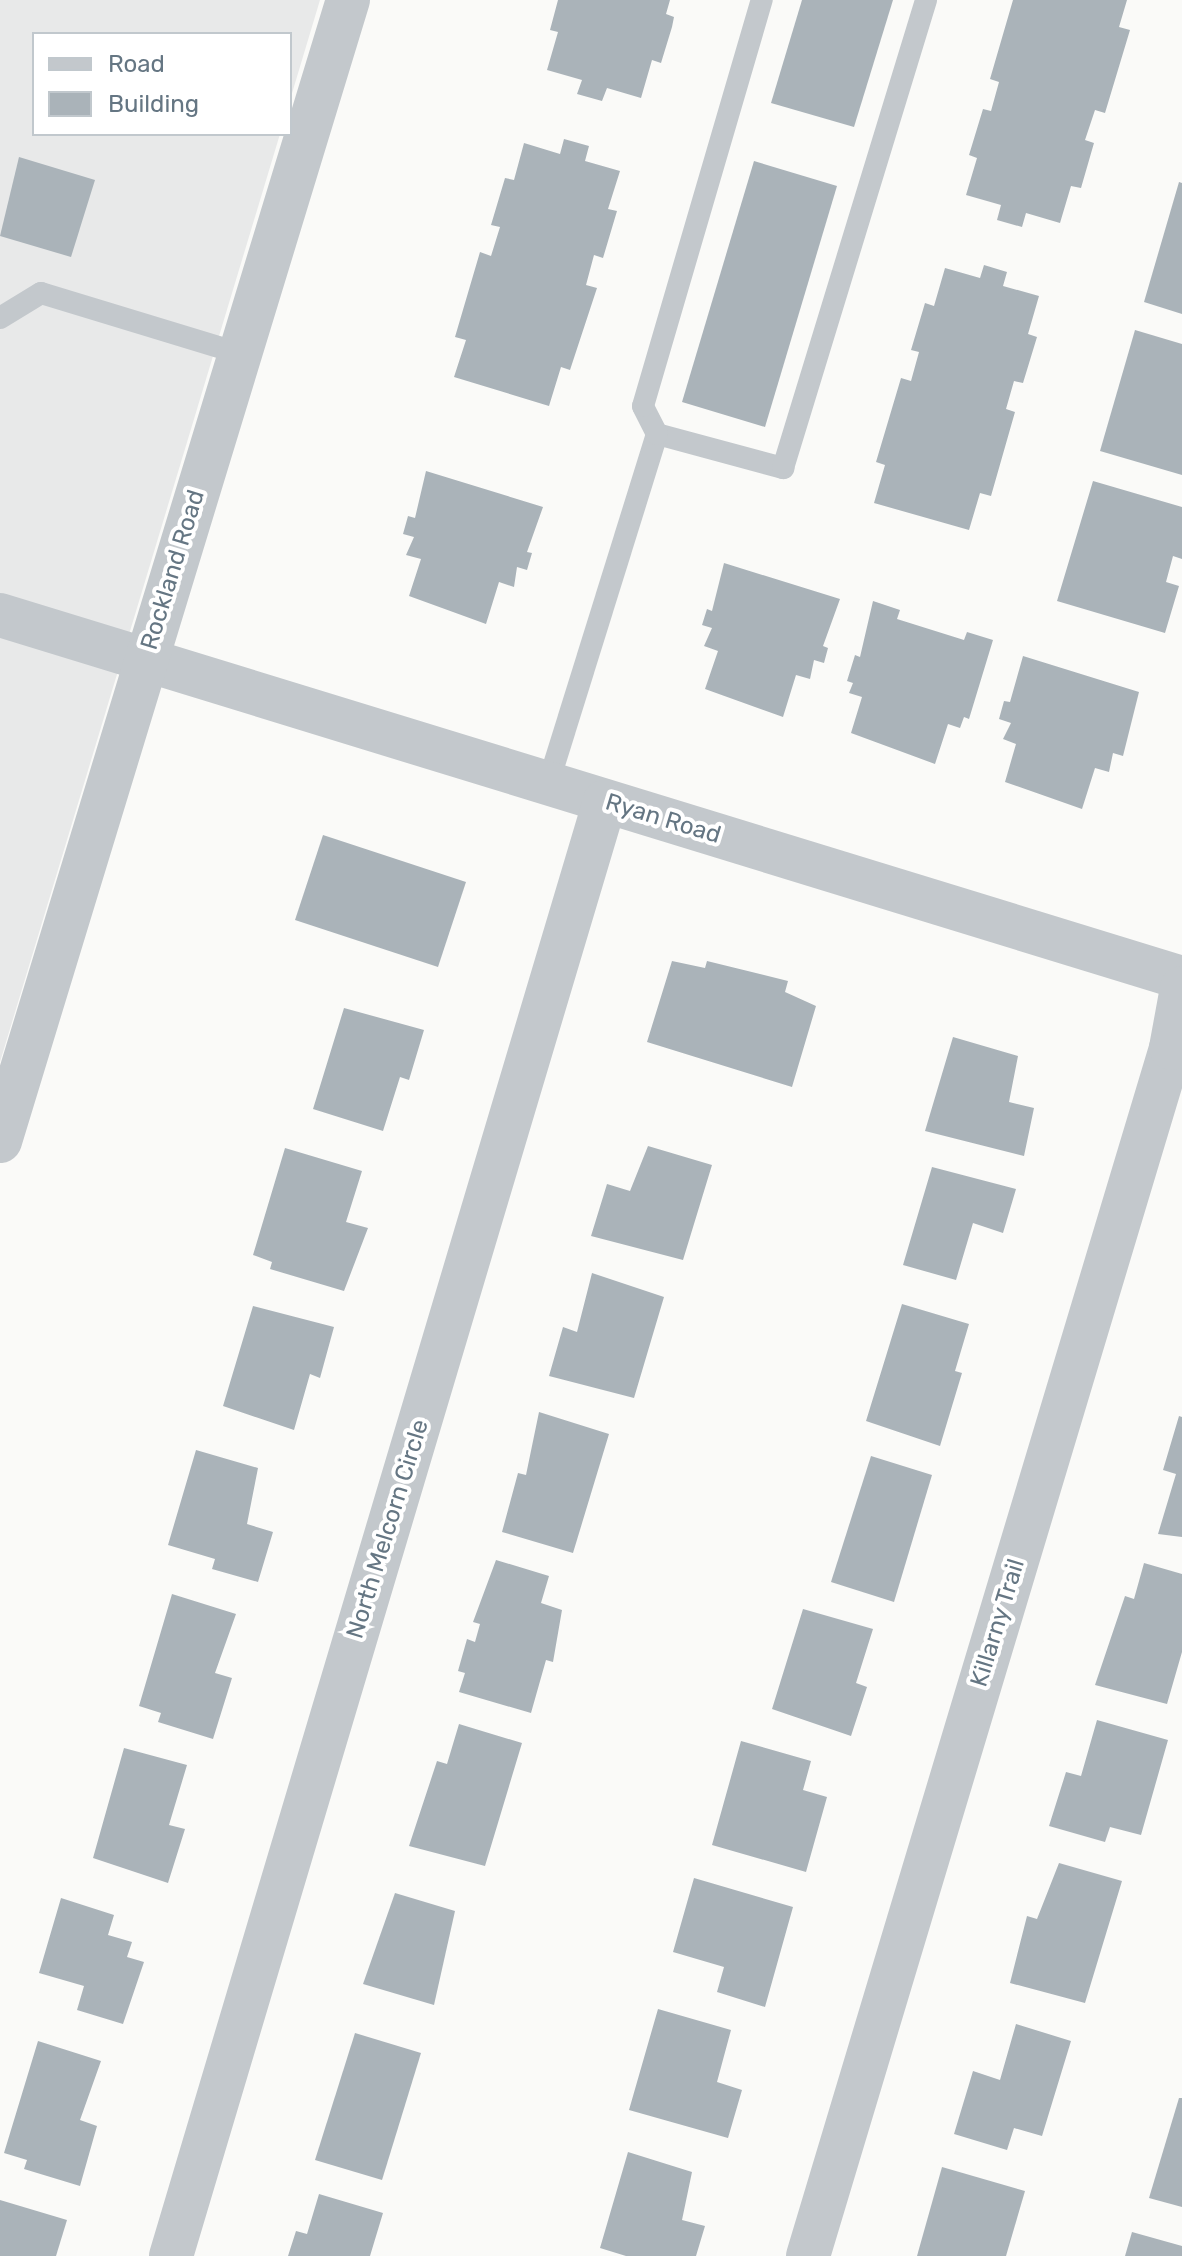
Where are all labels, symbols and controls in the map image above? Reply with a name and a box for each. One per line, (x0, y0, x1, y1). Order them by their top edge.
legend (32, 32, 292, 136)
text: Road (108, 50, 165, 78)
text: Building (108, 90, 199, 118)
street label: Rockland Road (135, 487, 211, 653)
street label: Ryan Road (602, 788, 724, 850)
street label: North Melcorn Circle (341, 1416, 435, 1642)
street label: Killarny Trail (965, 1555, 1031, 1691)

